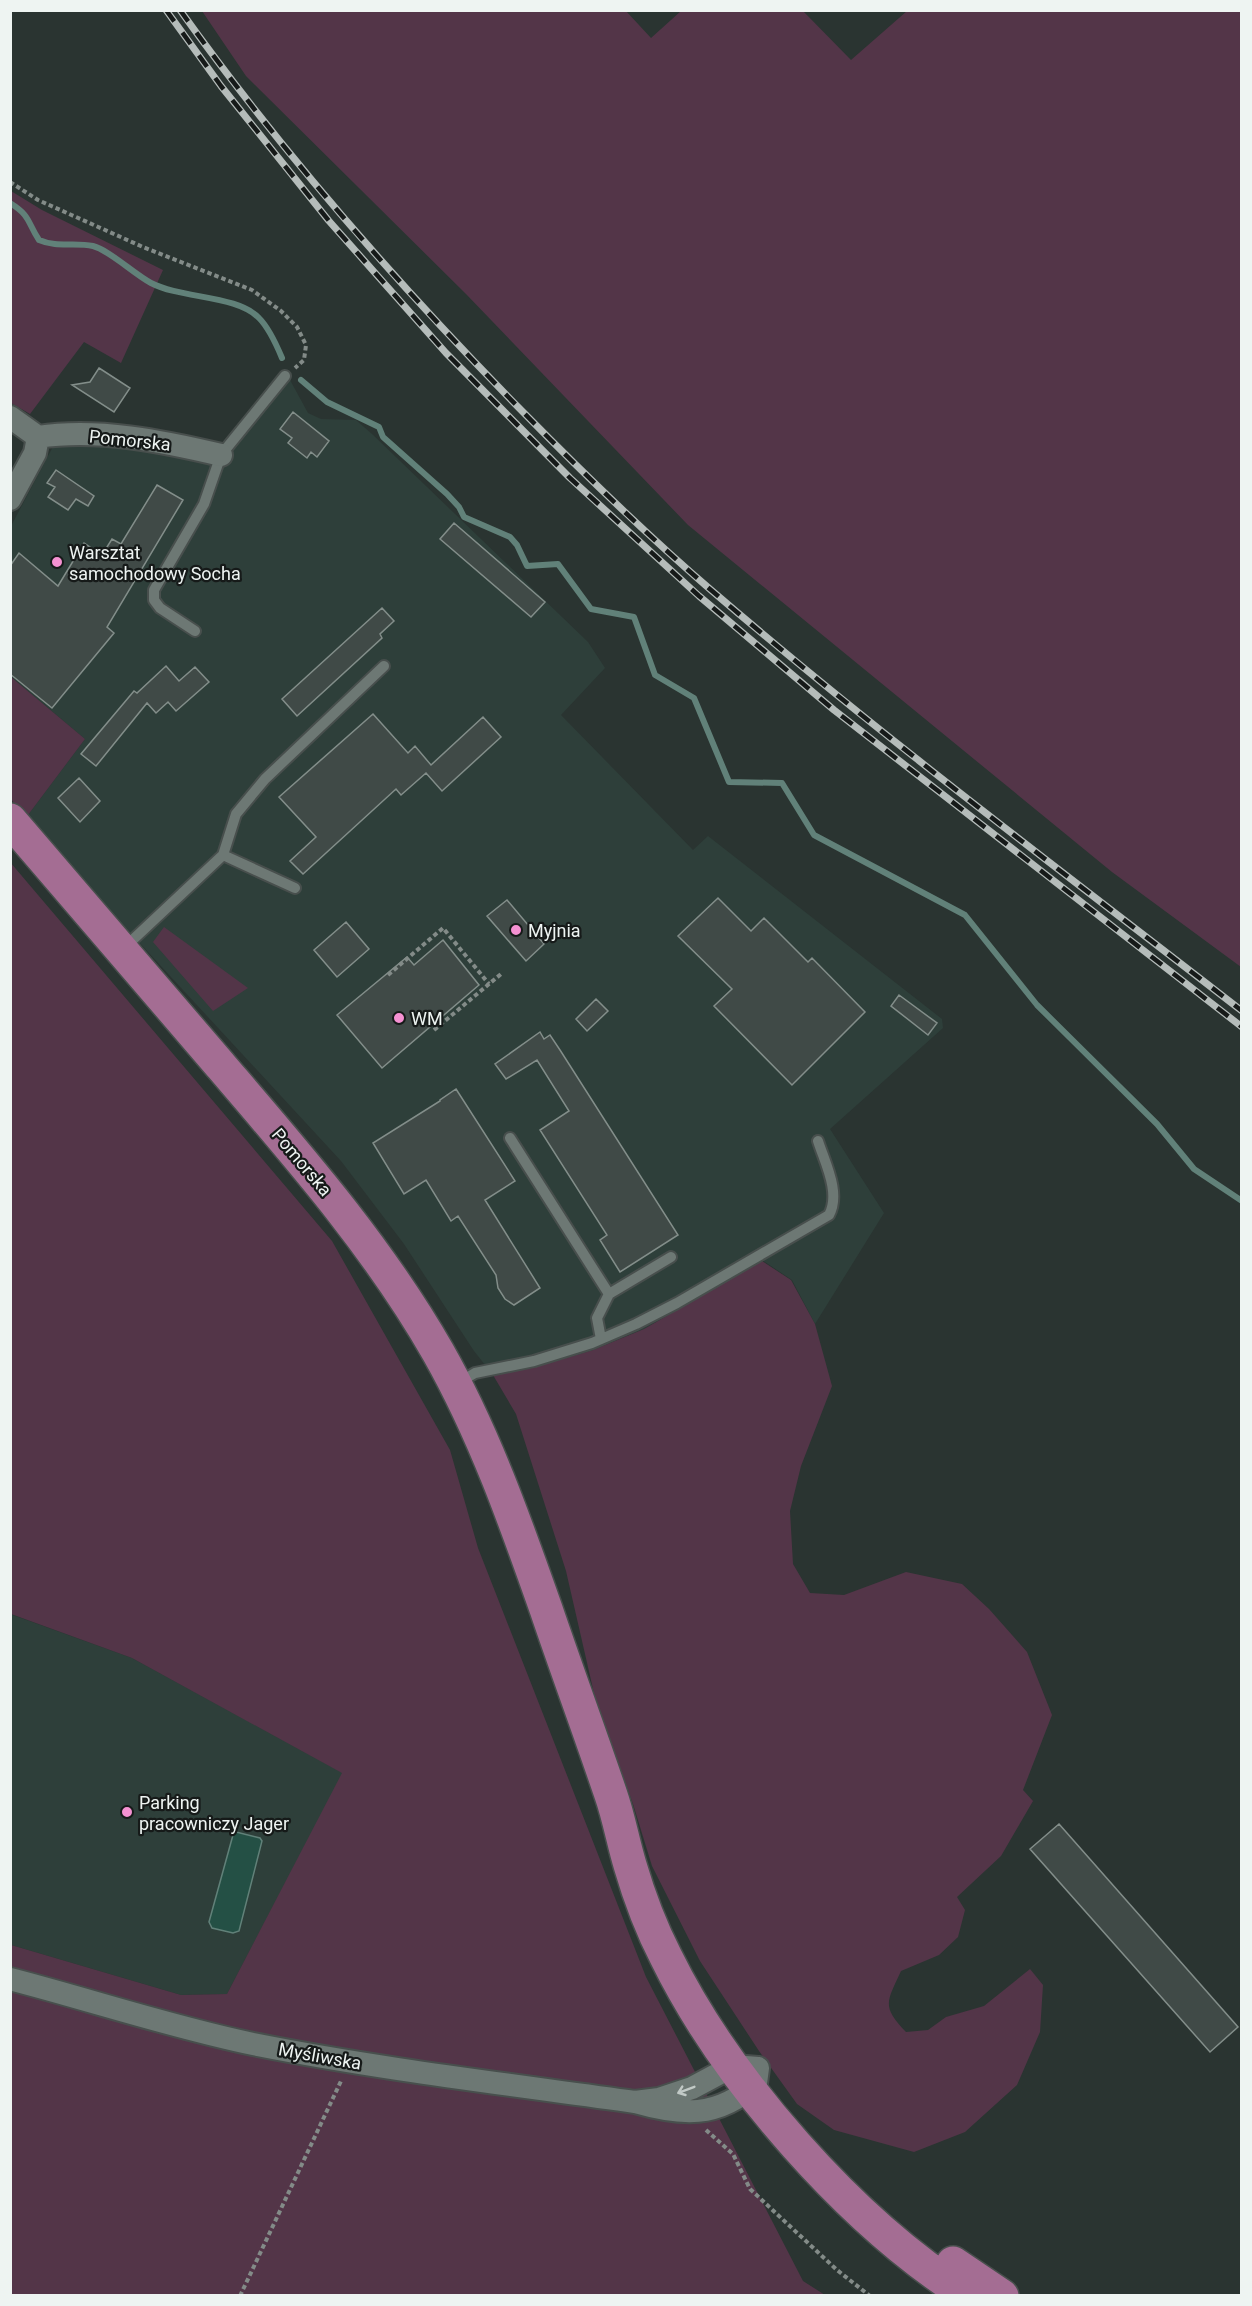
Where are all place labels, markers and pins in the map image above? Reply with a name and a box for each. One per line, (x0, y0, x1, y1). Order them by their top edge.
place label: Warsztat samochodowy Socha (69, 542, 241, 584)
marker: Warsztat samochodowy Socha (50, 555, 64, 569)
place label: Myjnia (528, 920, 581, 941)
marker: Myjnia (509, 923, 523, 937)
place label: WM (411, 1008, 443, 1029)
marker: WM (392, 1011, 406, 1025)
place label: Parking pracowniczy Jager (139, 1792, 289, 1834)
marker: Parking pracowniczy Jager (120, 1805, 134, 1819)

